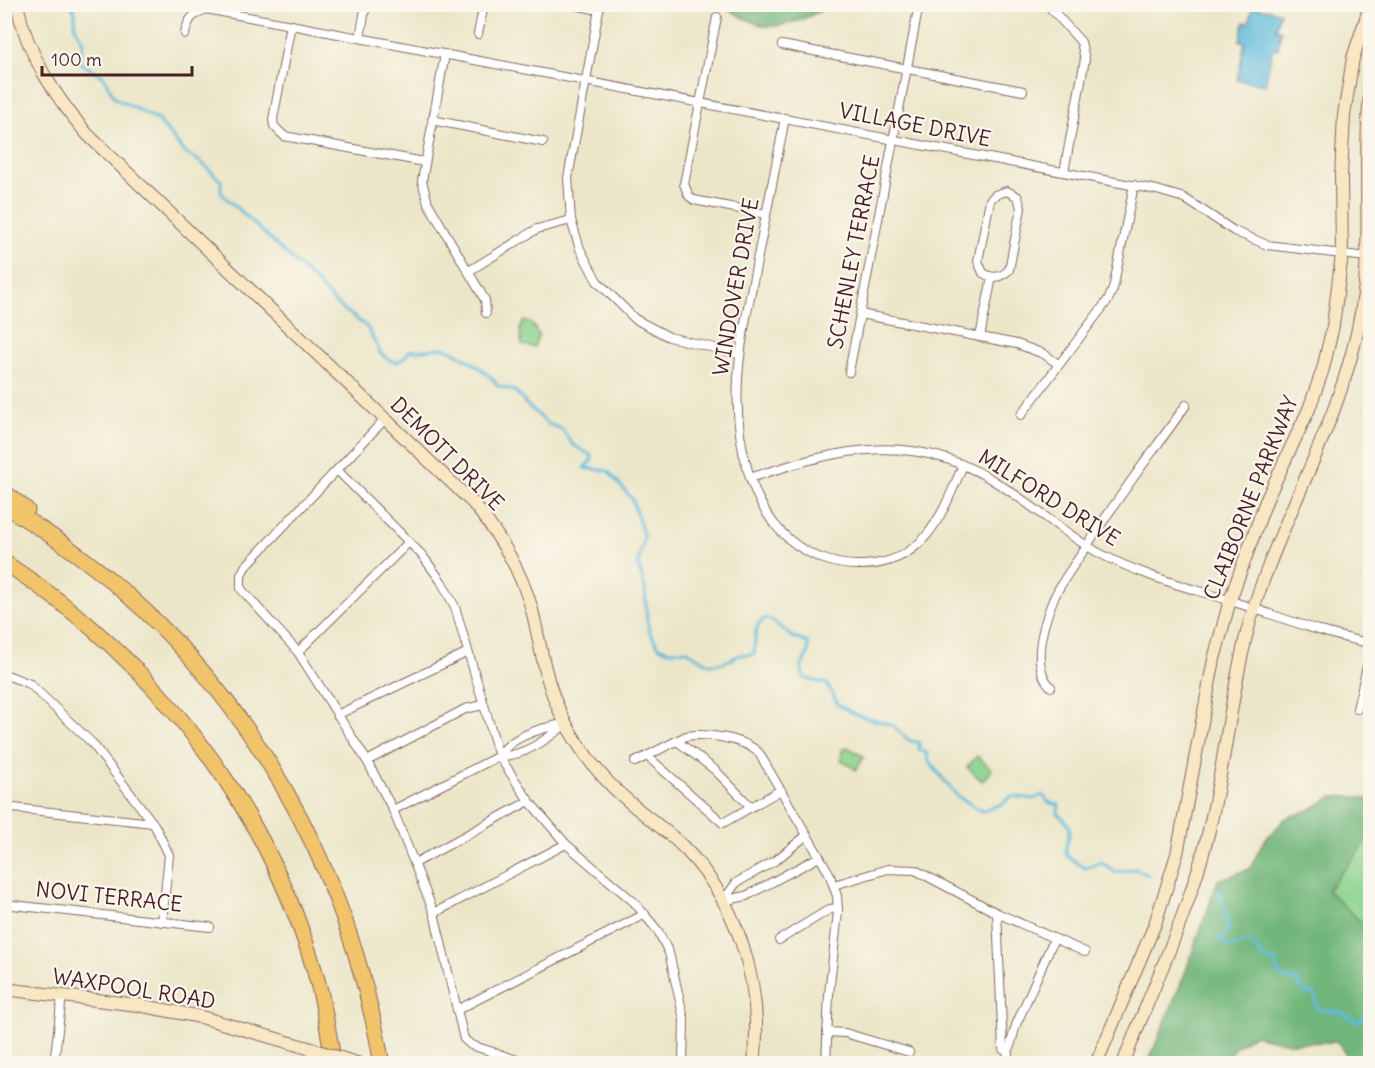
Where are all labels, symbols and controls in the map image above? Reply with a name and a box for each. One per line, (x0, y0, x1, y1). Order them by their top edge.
scale bar (42, 39, 192, 77)
text: 100 m (51, 48, 102, 71)
street label: VILLAGE DRIVE (837, 97, 993, 152)
street label: SCHENLEY TERRACE (821, 153, 886, 351)
street label: WINDOVER DRIVE (707, 196, 764, 378)
street label: DEMOTT DRIVE (385, 391, 510, 516)
street label: CLAIBORNE PARKWAY (1197, 391, 1304, 604)
street label: MILFORD DRIVE (974, 443, 1125, 552)
street label: NOVI TERRACE (34, 875, 184, 918)
street label: WAXPOOL ROAD (51, 962, 217, 1015)

